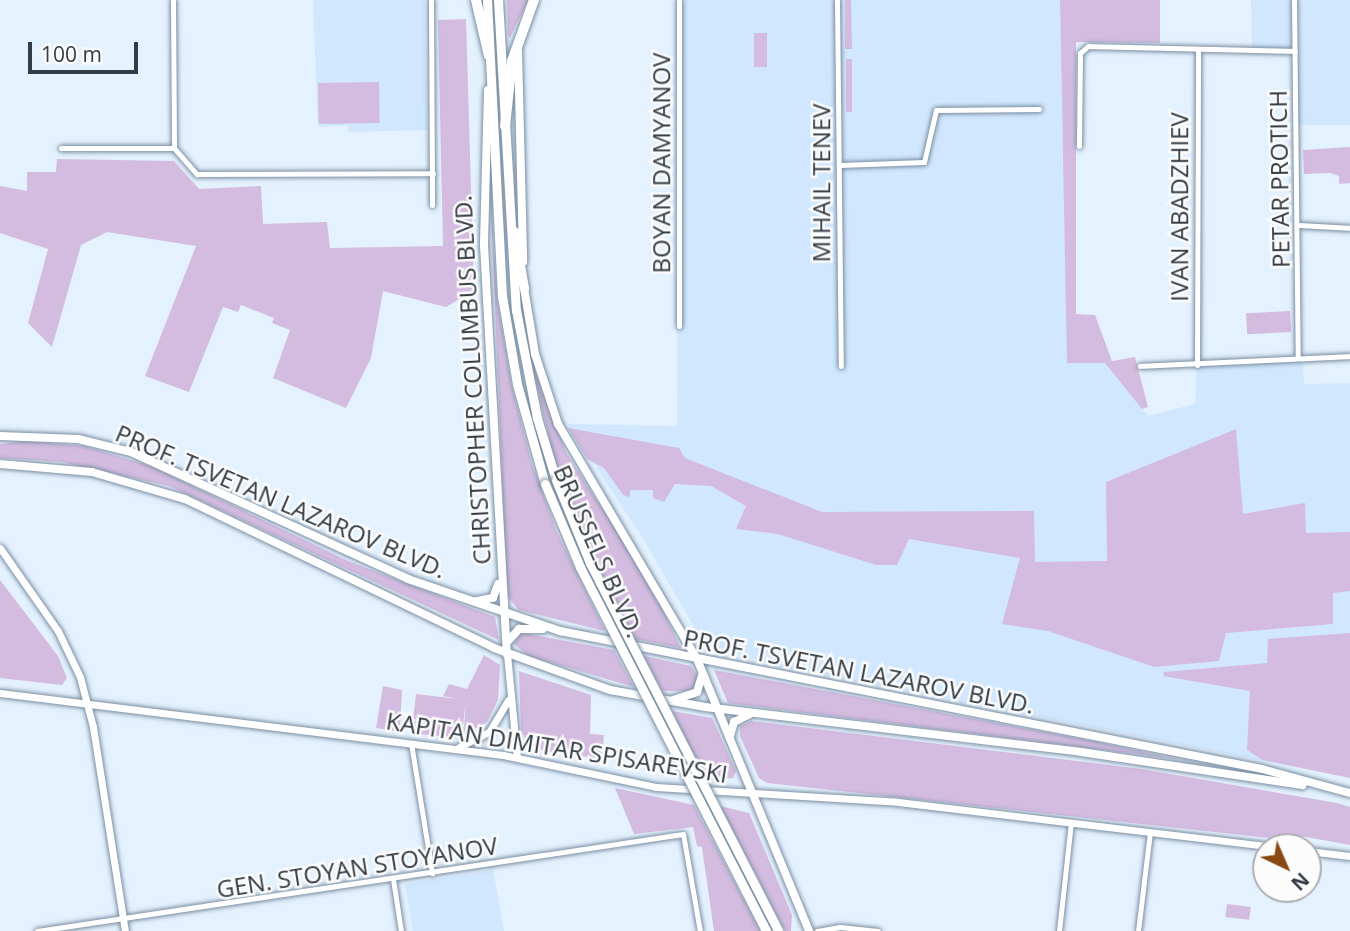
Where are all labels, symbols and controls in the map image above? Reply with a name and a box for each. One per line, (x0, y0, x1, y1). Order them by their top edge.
scale bar (32, 28, 142, 72)
text: 100 m (41, 40, 102, 68)
street label: BOYAN DAMYANOV (647, 53, 675, 273)
street label: PETAR PROTICH (1263, 90, 1295, 268)
street label: MIHAIL TENEV (807, 104, 835, 262)
street label: IVAN ABADZHIEV (1165, 112, 1193, 302)
street label: CHRISTOPHER COLUMBUS BLVD. (448, 195, 496, 565)
street label: PROF. TSVETAN LAZAROV BLVD. (111, 418, 451, 584)
street label: BRUSSELS BLVD. (548, 460, 650, 642)
street label: PROF. TSVETAN LAZAROV BLVD. (681, 623, 1037, 719)
street label: KAPITAN DIMITAR SPISAREVSKI (384, 706, 730, 788)
street label: GEN. STOYAN STOYANOV (214, 831, 500, 903)
north arrow (1252, 833, 1322, 903)
text: N (1286, 867, 1315, 896)

